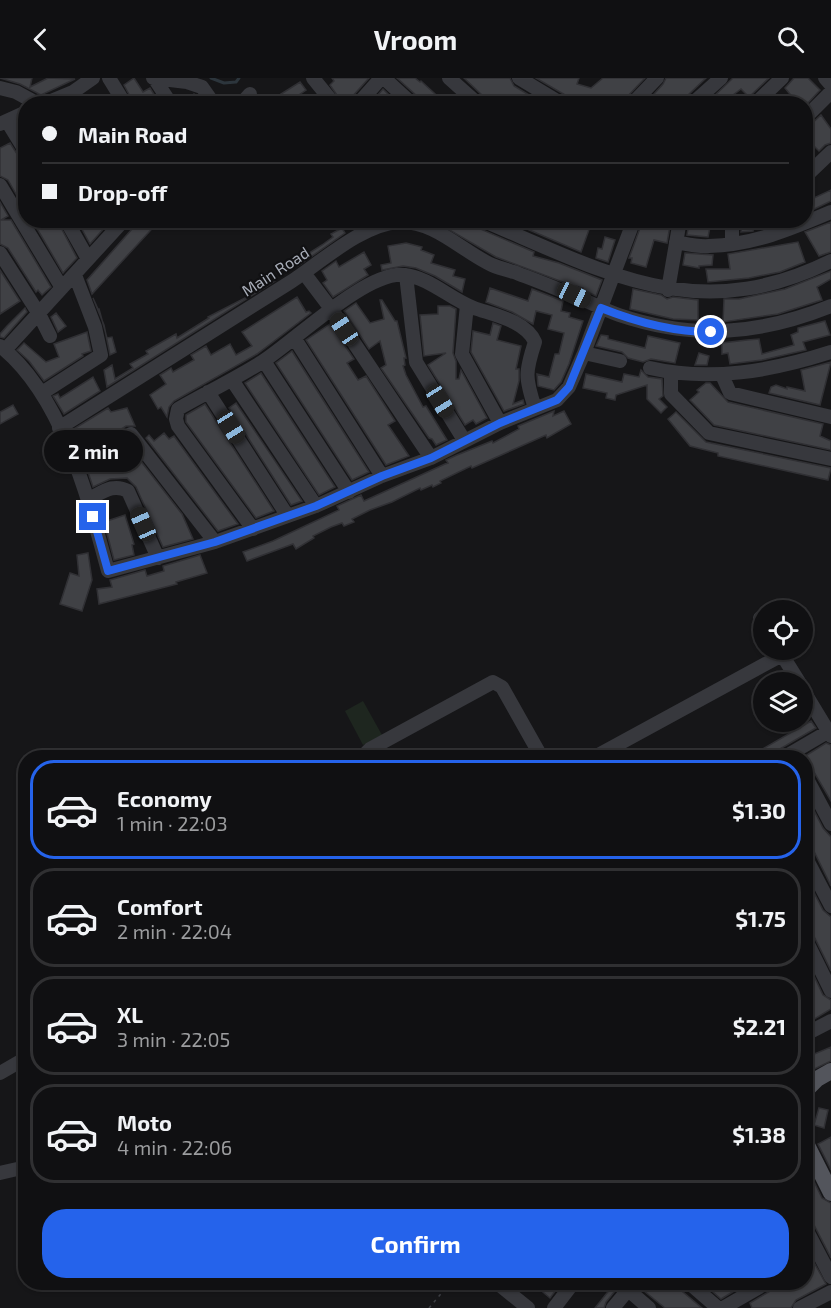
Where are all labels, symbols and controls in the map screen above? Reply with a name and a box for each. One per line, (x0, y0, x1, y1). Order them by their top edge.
icon: back (24, 23, 57, 56)
text: Vroom (374, 23, 457, 55)
icon: search (774, 23, 807, 56)
text: Main Road (78, 121, 187, 147)
text: Drop-off (78, 179, 167, 205)
street label: Main Road (238, 242, 312, 300)
car (554, 279, 594, 311)
car (326, 309, 362, 349)
route start (697, 318, 724, 345)
car (423, 381, 457, 421)
car (214, 407, 248, 447)
callout: 2 min (44, 430, 142, 472)
text: 2 min (68, 439, 119, 463)
route end (79, 503, 106, 530)
car (127, 504, 159, 544)
map controls (753, 600, 813, 732)
button: locate (753, 600, 813, 660)
button: layers (753, 672, 813, 732)
icon: car (45, 783, 99, 837)
text: Economy (117, 785, 212, 811)
text: $1.30 (732, 797, 786, 823)
text: 1 min · 22:03 (117, 811, 228, 835)
icon: car (45, 891, 99, 945)
text: Comfort (117, 893, 202, 919)
text: $1.75 (735, 905, 786, 931)
text: 2 min · 22:04 (117, 919, 232, 943)
icon: car (45, 999, 99, 1053)
text: XL (117, 1001, 143, 1027)
text: $2.21 (733, 1013, 786, 1039)
text: 3 min · 22:05 (117, 1027, 230, 1051)
icon: car (45, 1107, 99, 1161)
text: Moto (117, 1109, 172, 1135)
text: $1.38 (732, 1121, 786, 1147)
text: 4 min · 22:06 (117, 1135, 232, 1159)
button: Confirm (42, 1209, 789, 1278)

